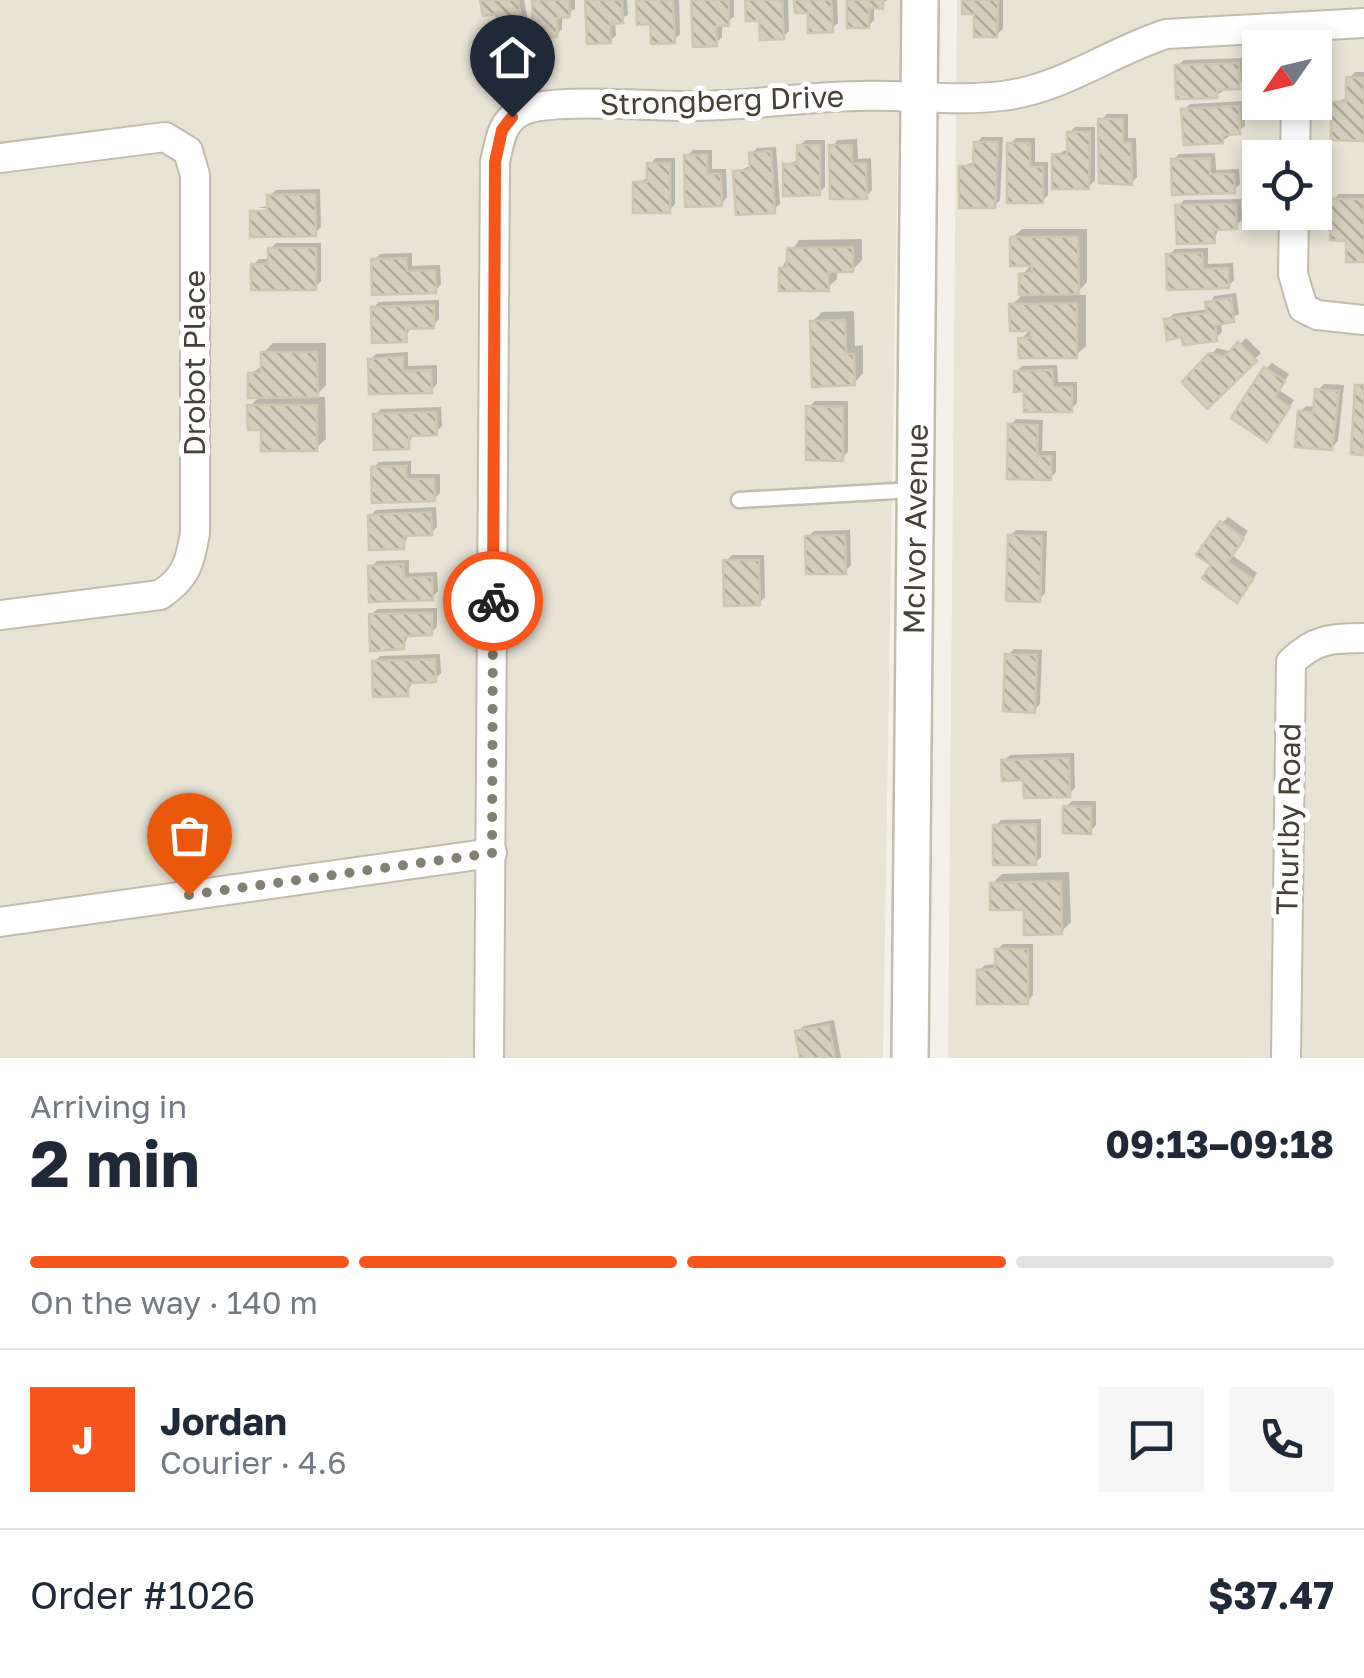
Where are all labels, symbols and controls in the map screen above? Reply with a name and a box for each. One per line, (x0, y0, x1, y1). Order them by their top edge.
pin (470, 15, 555, 118)
icon: home (485, 30, 540, 85)
north arrow (1242, 30, 1332, 120)
map controls (1242, 30, 1332, 230)
street label: Strongberg Drive (599, 78, 845, 122)
button: locate (1242, 140, 1332, 230)
street label: Drobot Place (176, 270, 212, 456)
street label: McIvor Avenue (895, 423, 935, 635)
courier (443, 551, 543, 651)
icon: bike (466, 574, 521, 629)
street label: Thurlby Road (1268, 723, 1308, 915)
pin (147, 793, 232, 896)
icon: bag (162, 808, 217, 863)
text: Arriving in (30, 1087, 187, 1125)
text: 09:13–09:18 (1105, 1121, 1334, 1166)
text: 2 min (30, 1123, 200, 1201)
text: On the way · 140 m (30, 1283, 318, 1321)
button: chat (1099, 1387, 1204, 1492)
button: phone (1229, 1387, 1334, 1492)
text: Jordan (160, 1398, 287, 1443)
text: J (72, 1417, 93, 1462)
text: Courier · 4.6 (160, 1443, 347, 1481)
text: Order #1026 (30, 1572, 255, 1617)
text: $37.47 (1208, 1572, 1334, 1617)

